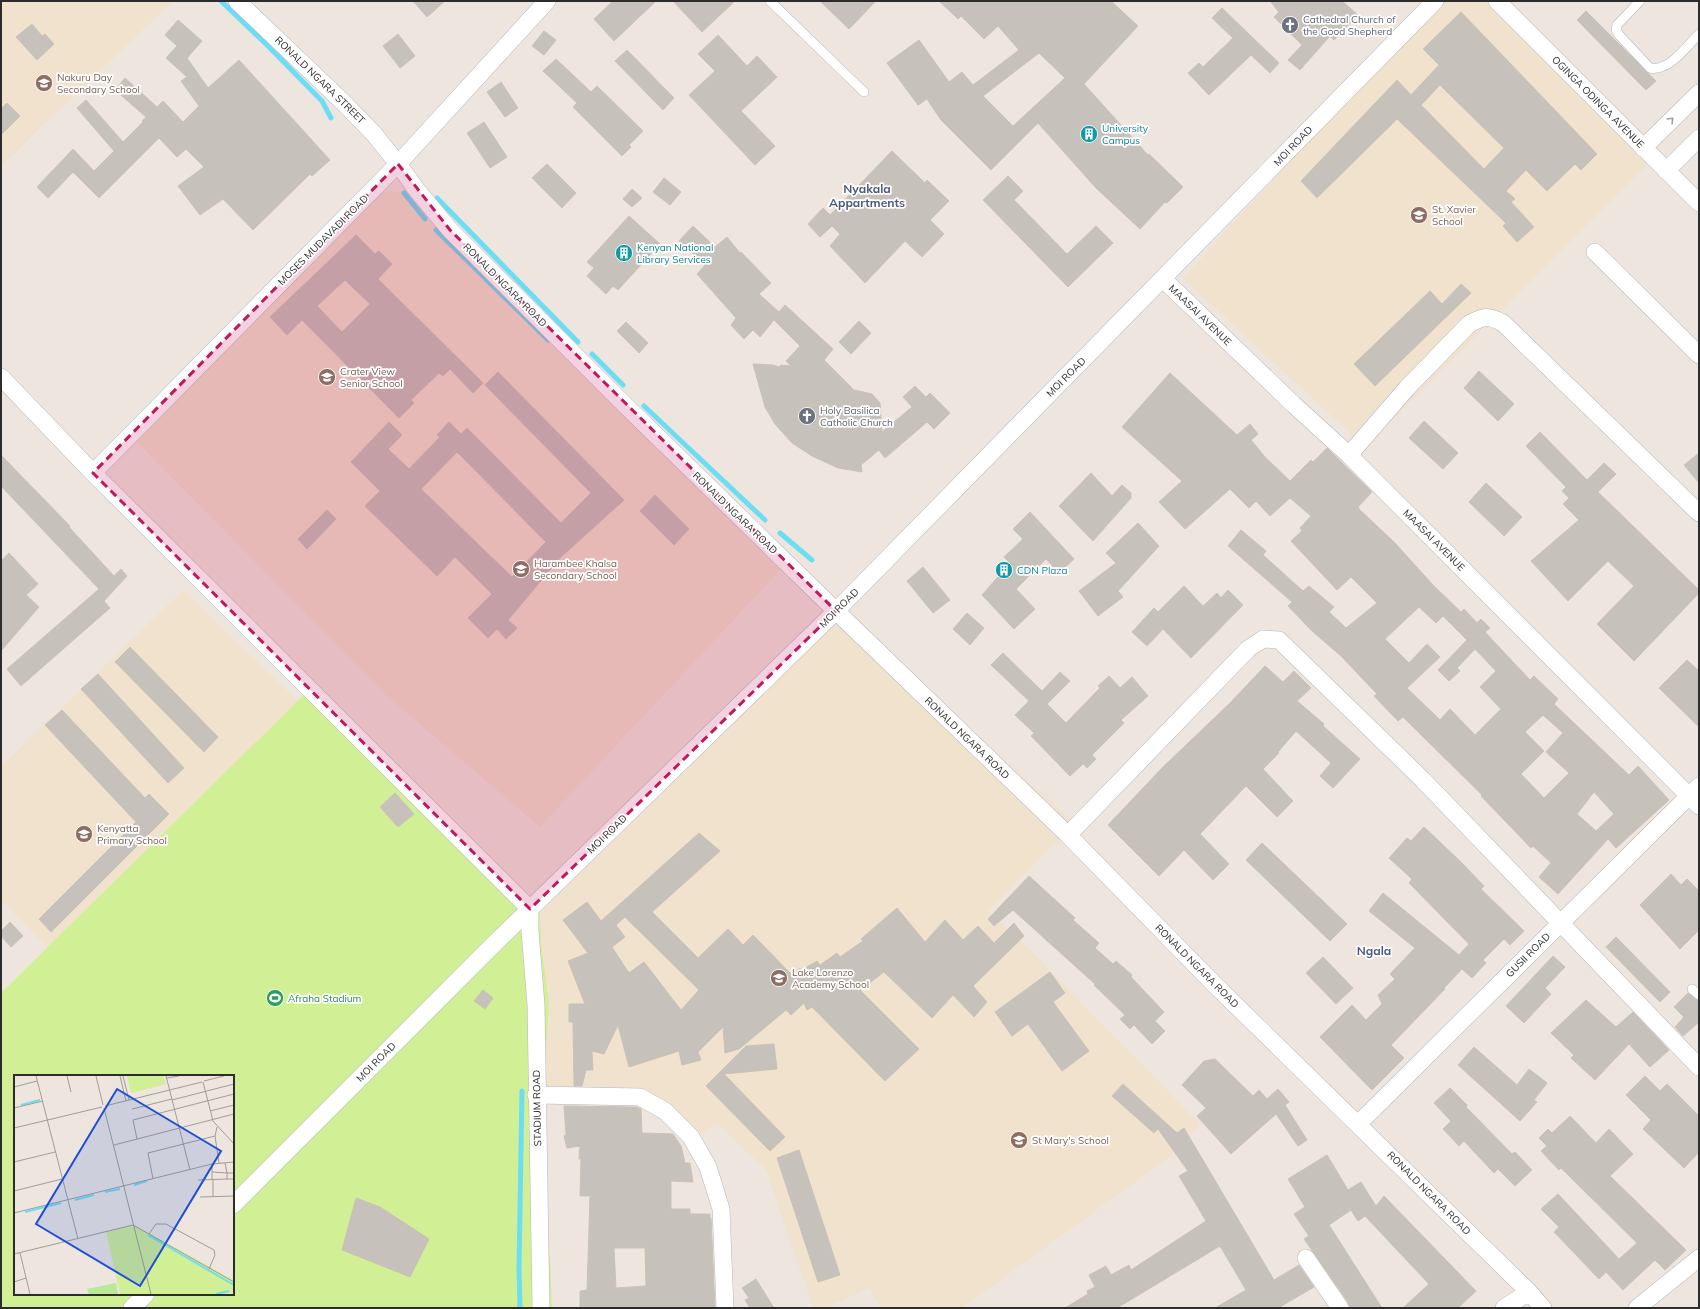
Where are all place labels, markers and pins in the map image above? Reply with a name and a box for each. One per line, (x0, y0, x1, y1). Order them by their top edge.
place label: Cathedral Church of the Good Shepherd (1303, 13, 1396, 38)
church icon: Cathedral Church of the Good Shepherd (1280, 15, 1300, 35)
place label: Nakuru Day Secondary School (57, 71, 140, 96)
school or university icon: Nakuru Day Secondary School (34, 73, 54, 93)
place label: University Campus (1102, 122, 1149, 147)
building icon: University Campus (1079, 124, 1099, 144)
place label: St. Xavier School (1432, 203, 1476, 228)
school or university icon: St. Xavier School (1409, 205, 1429, 225)
place label: Kenyan National Library Services (637, 241, 713, 266)
building icon: Kenyan National Library Services (614, 243, 634, 263)
place label: Crater View Senior School (340, 365, 403, 390)
school or university icon: Crater View Senior School (317, 367, 337, 387)
place label: Holy Basilica Catholic Church (820, 404, 893, 429)
church icon: Holy Basilica Catholic Church (797, 406, 817, 426)
place label: Harambee Khalsa Secondary School (534, 557, 617, 582)
school or university icon: Harambee Khalsa Secondary School (511, 559, 531, 579)
building icon: CDN Plaza (994, 560, 1014, 580)
place label: CDN Plaza (1017, 564, 1067, 577)
place label: Kenyatta Primary School (97, 822, 167, 847)
school or university icon: Kenyatta Primary School (74, 824, 94, 844)
place label: Lake Lorenzo Academy School (792, 966, 869, 991)
school or university icon: Lake Lorenzo Academy School (769, 968, 789, 988)
sports icon: Afraha Stadium (265, 988, 285, 1008)
place label: Afraha Stadium (288, 992, 362, 1005)
school or university icon: St Mary's School (1009, 1130, 1029, 1150)
place label: St Mary's School (1032, 1134, 1109, 1147)

